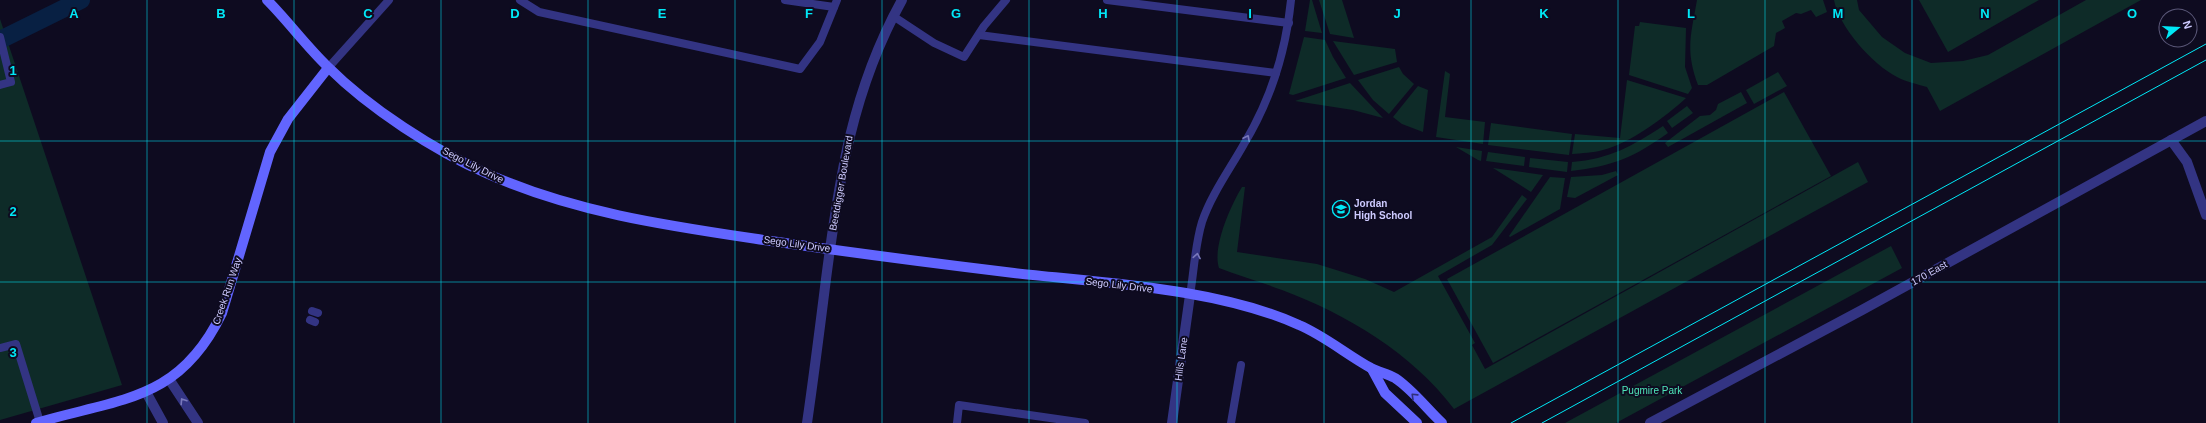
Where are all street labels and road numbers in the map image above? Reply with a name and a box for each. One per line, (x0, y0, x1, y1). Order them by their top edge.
street label: Beetdigger Boulevard (827, 135, 855, 231)
street label: Sego Lily Drive (441, 145, 506, 185)
street label: Sego Lily Drive (763, 234, 831, 254)
street label: Creek Run Way (210, 256, 244, 326)
street label: 170 East (1909, 259, 1949, 287)
street label: Sego Lily Drive (1085, 275, 1153, 295)
street label: Hills Lane (1172, 336, 1190, 382)

